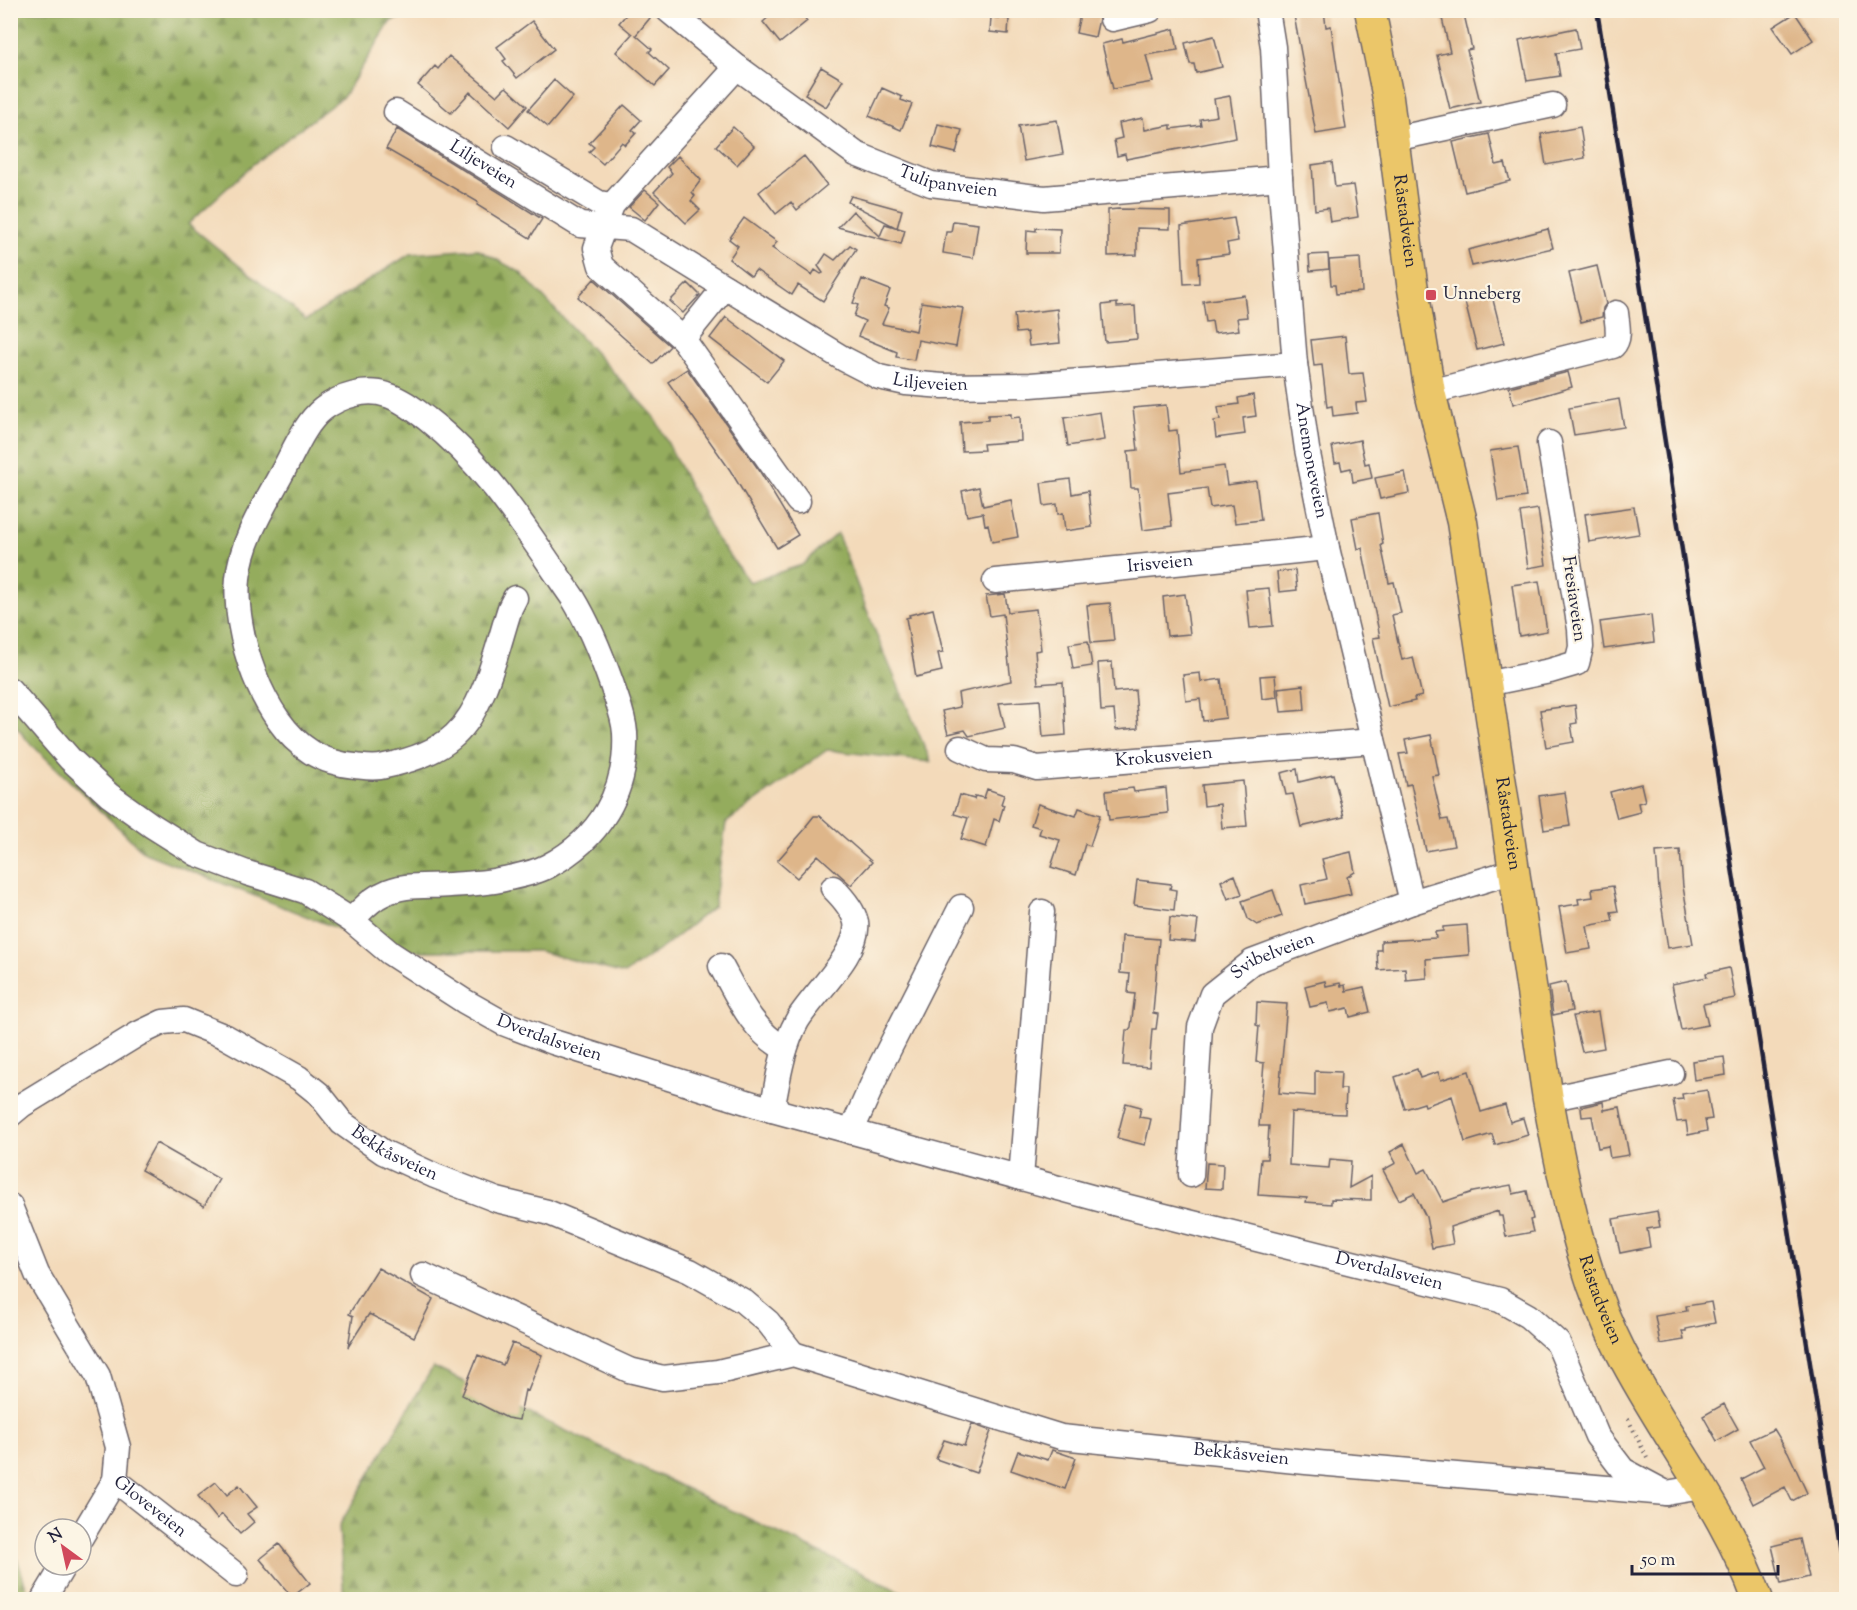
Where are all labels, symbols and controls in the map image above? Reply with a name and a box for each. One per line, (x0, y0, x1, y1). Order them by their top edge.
street label: Liljeveien (444, 135, 522, 196)
street label: Tulipanveien (894, 159, 999, 205)
street label: Råstadveien (1385, 173, 1423, 270)
place label: Unneberg (1443, 282, 1521, 308)
marker: Unneberg (1424, 288, 1438, 302)
street label: Liljeveien (890, 367, 968, 399)
street label: Anemoneveien (1288, 401, 1334, 521)
street label: Irisveien (1126, 548, 1195, 581)
street label: Fresiaveien (1554, 554, 1592, 644)
street label: Krokusveien (1114, 741, 1214, 775)
street label: Råstadveien (1487, 776, 1527, 873)
street label: Svibelveien (1226, 926, 1319, 987)
street label: Dverdalsveien (492, 1009, 605, 1069)
street label: Bekkåsveien (345, 1120, 442, 1189)
street label: Dverdalsveien (1332, 1246, 1446, 1298)
street label: Råstadveien (1571, 1252, 1629, 1349)
street label: Bekkåsveien (1192, 1438, 1291, 1473)
street label: Gloveveien (107, 1470, 192, 1545)
north arrow (33, 1517, 93, 1577)
text: N (45, 1523, 68, 1550)
scale bar (1632, 1538, 1778, 1576)
text: 50 m (1640, 1548, 1676, 1574)

